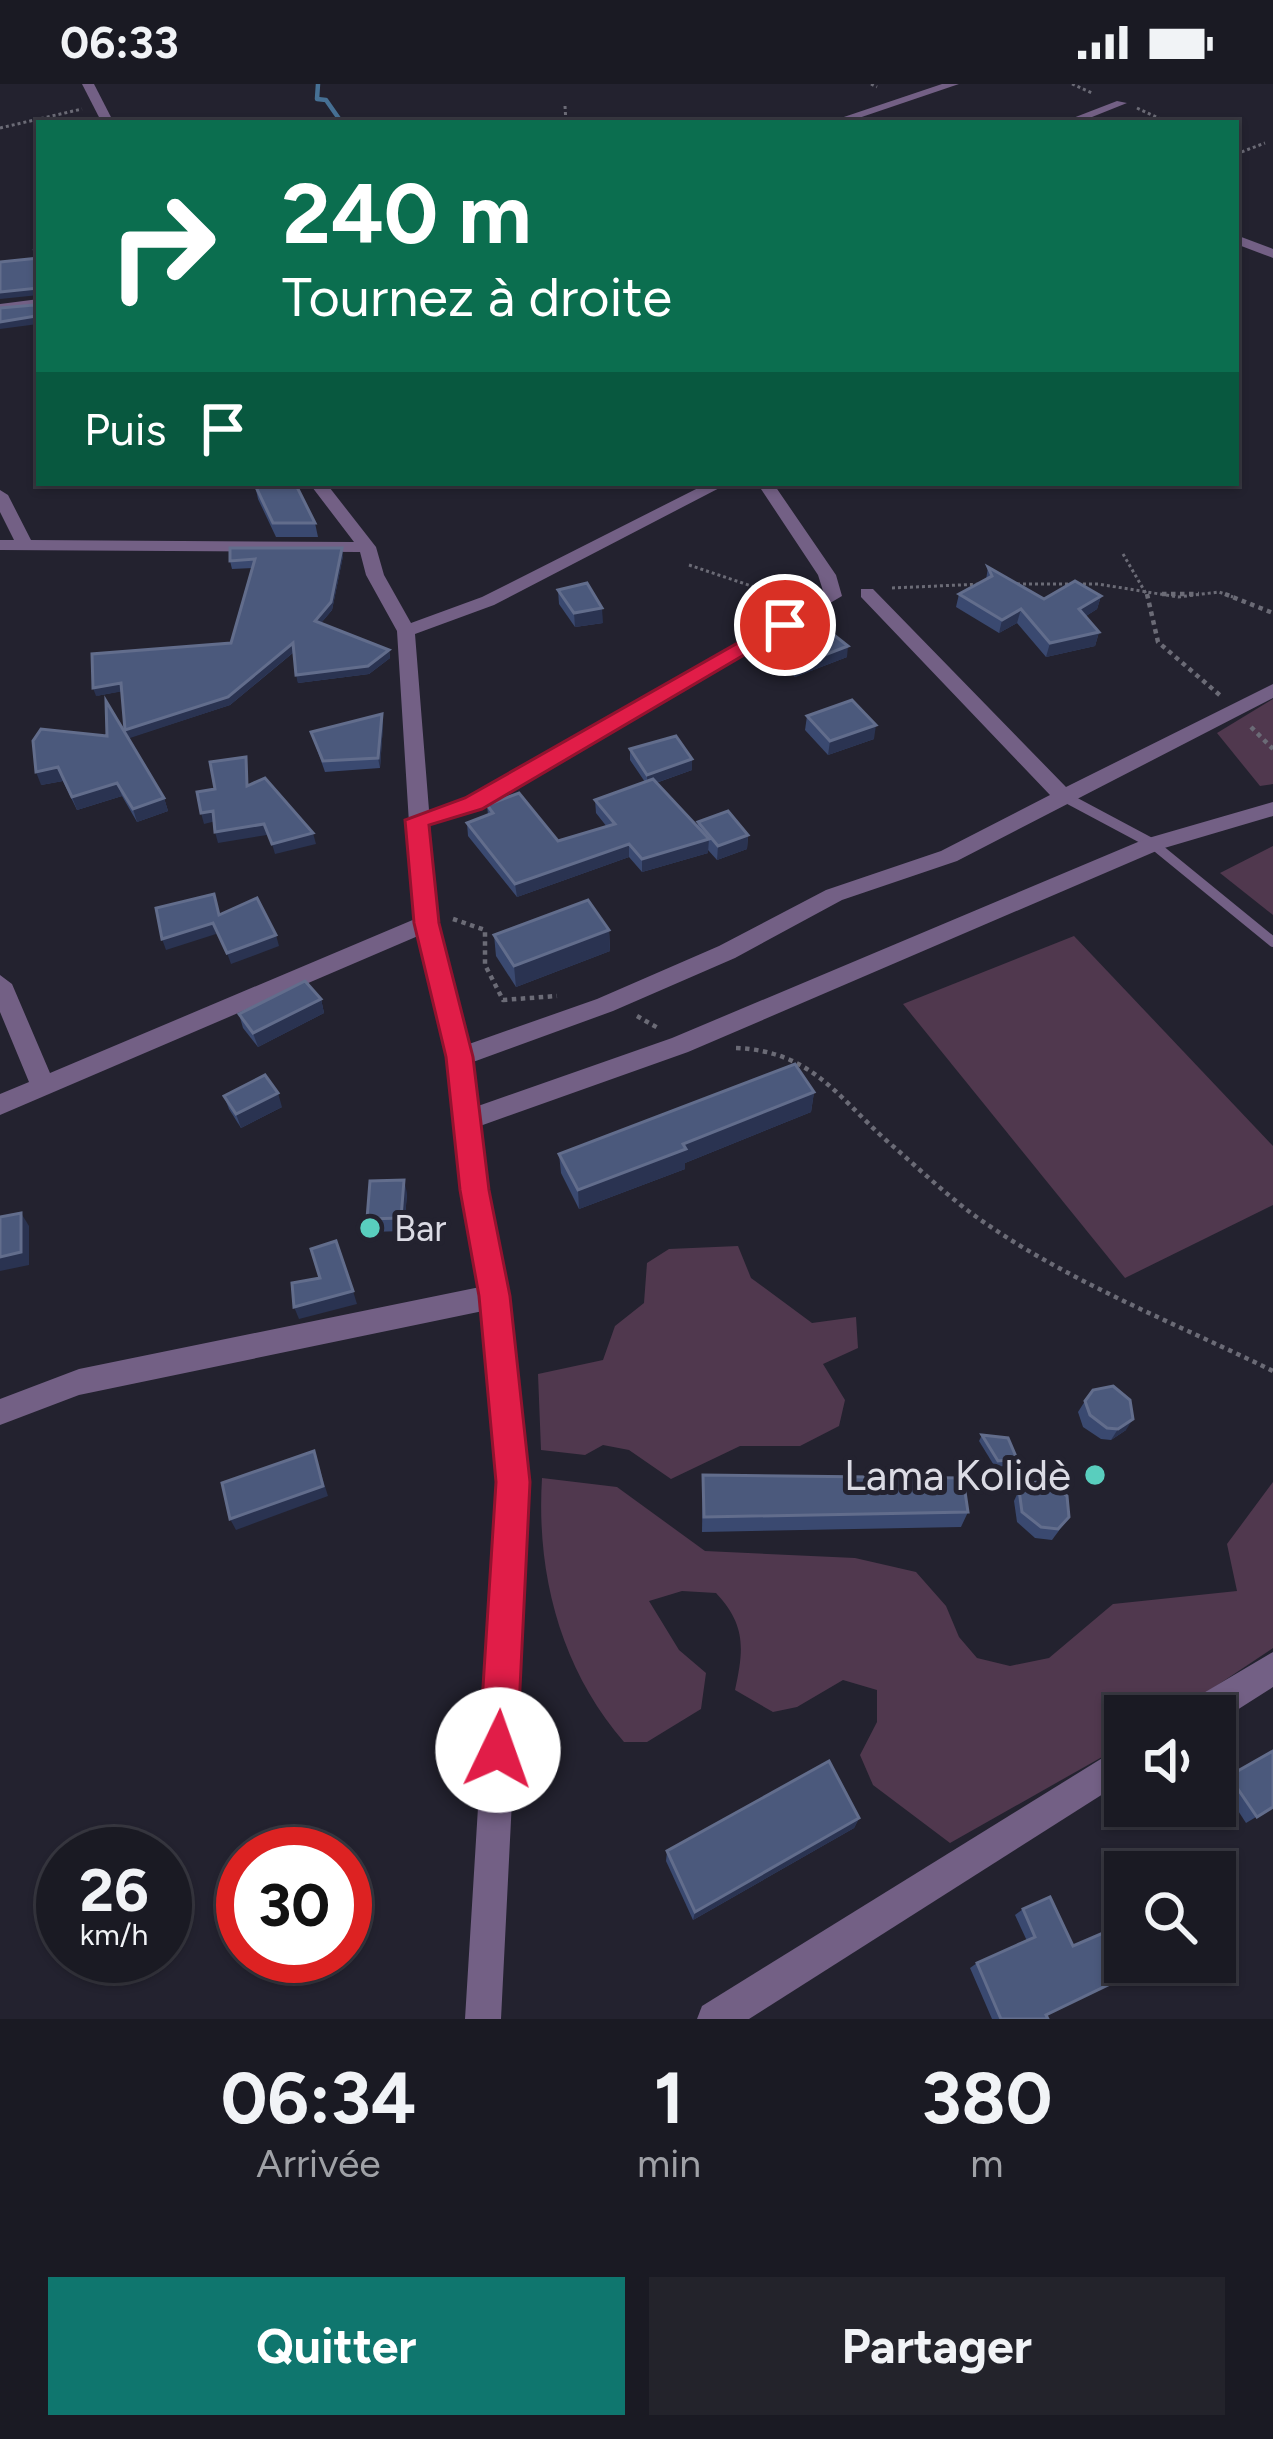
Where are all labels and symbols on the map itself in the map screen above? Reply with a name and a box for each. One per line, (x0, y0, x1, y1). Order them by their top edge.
pin (734, 574, 836, 676)
place label: Bar (394, 1207, 447, 1250)
marker: Bar (357, 1215, 383, 1241)
place label: Lama Kolidè (844, 1450, 1071, 1501)
marker: Lama Kolidè (1082, 1462, 1108, 1488)
position arrow (435, 1687, 561, 1813)
speed limit sign: 30 (216, 1827, 372, 1983)

